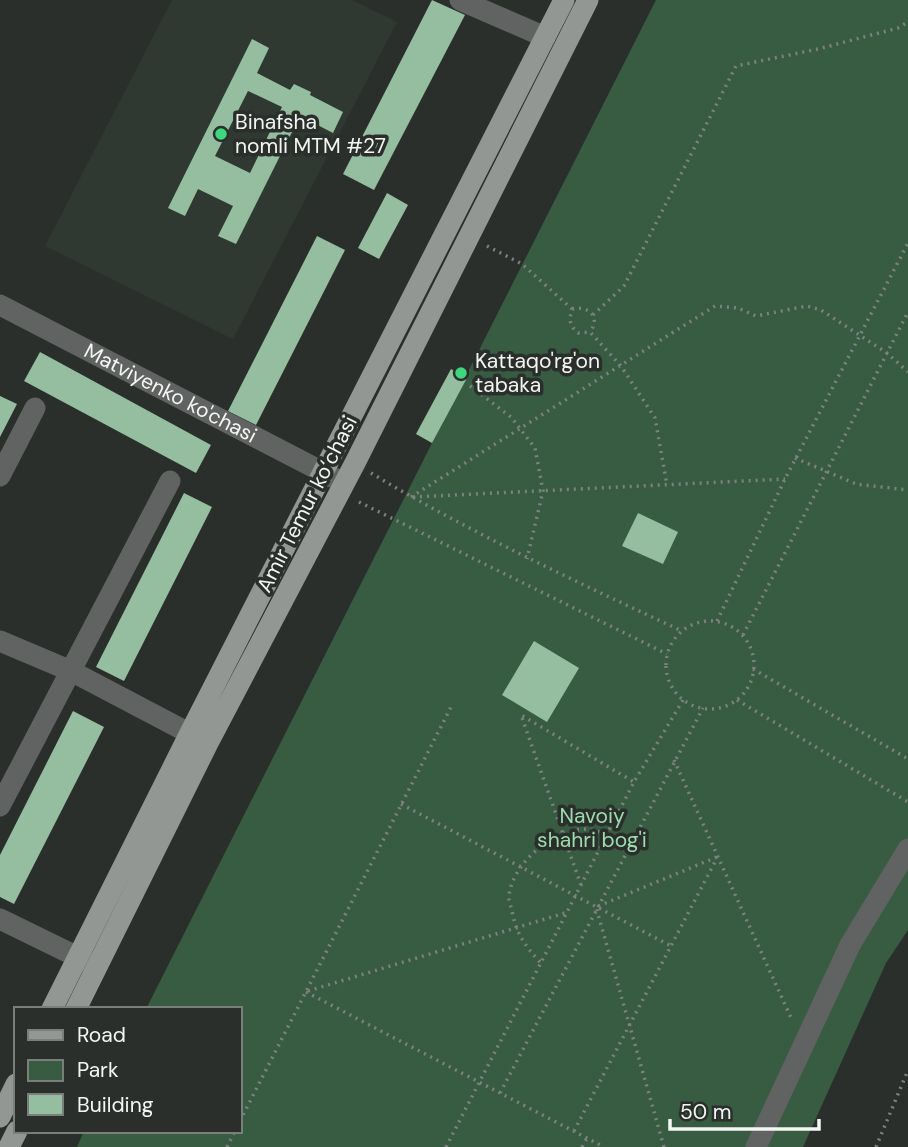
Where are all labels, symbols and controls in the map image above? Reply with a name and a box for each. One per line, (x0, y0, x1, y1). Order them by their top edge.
place label: Binafsha nomli MTM #27 (235, 108, 386, 160)
marker: Binafsha nomli MTM #27 (213, 126, 229, 142)
street label: Matviyenko ko'chasi (79, 337, 262, 449)
place label: Kattaqo'rg'on tabaka (475, 347, 600, 399)
marker: Kattaqo'rg'on tabaka (453, 365, 469, 381)
street label: Amir Temur ko‘chasi (250, 411, 364, 597)
park label: Navoiy shahri bog'i (537, 802, 647, 854)
legend (14, 1007, 242, 1133)
text: Road (77, 1021, 126, 1049)
text: Park (77, 1056, 119, 1084)
scale bar (670, 1088, 819, 1132)
text: Building (77, 1091, 154, 1119)
text: 50 m (680, 1098, 731, 1126)

